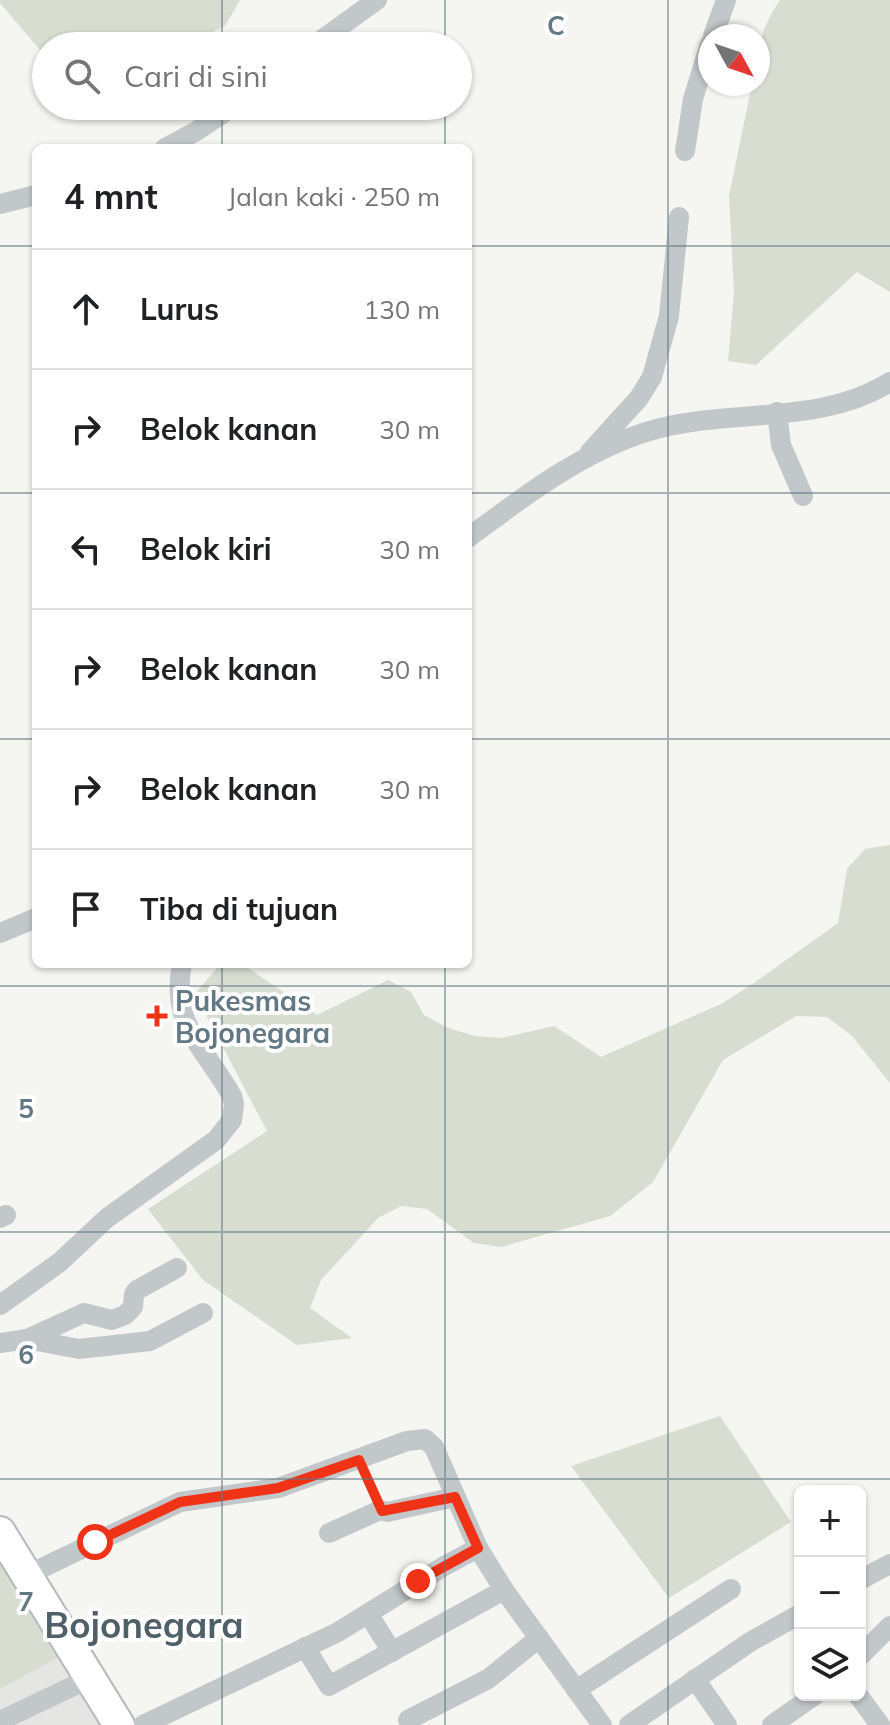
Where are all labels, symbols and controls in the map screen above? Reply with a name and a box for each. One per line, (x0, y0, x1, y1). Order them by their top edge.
text: C (547, 9, 565, 42)
north arrow (698, 24, 770, 96)
search box (32, 32, 472, 120)
icon: search (60, 54, 104, 98)
text: Cari di sini (124, 57, 268, 95)
text: 4 mnt (64, 175, 158, 218)
text: Jalan kaki · 250 m (228, 180, 440, 213)
icon: ahead (64, 287, 108, 331)
text: Lurus (140, 290, 219, 328)
text: 130 m (364, 293, 440, 326)
icon: right (64, 407, 108, 451)
text: Belok kanan (140, 410, 317, 448)
text: 30 m (379, 413, 440, 446)
icon: left (64, 527, 108, 571)
text: Belok kiri (140, 530, 272, 568)
text: 30 m (379, 533, 440, 566)
icon: right (64, 647, 108, 691)
text: Belok kanan (140, 650, 317, 688)
text: 30 m (379, 653, 440, 686)
icon: right (64, 767, 108, 811)
text: Belok kanan (140, 770, 317, 808)
text: 30 m (379, 773, 440, 806)
icon: arrive (64, 887, 108, 931)
text: Tiba di tujuan (140, 890, 338, 928)
place label: Pukesmas Bojonegara (175, 983, 330, 1050)
marker: Pukesmas Bojonegara (146, 1005, 168, 1027)
text: 5 (18, 1092, 34, 1125)
text: 6 (18, 1338, 34, 1371)
map controls (794, 1485, 866, 1701)
button: + (794, 1485, 866, 1557)
route start (77, 1524, 113, 1560)
button: − (794, 1557, 866, 1629)
route end (400, 1563, 436, 1599)
text: 7 (18, 1585, 34, 1618)
district label: Bojonegara (44, 1602, 244, 1647)
button: layers (794, 1629, 866, 1701)

